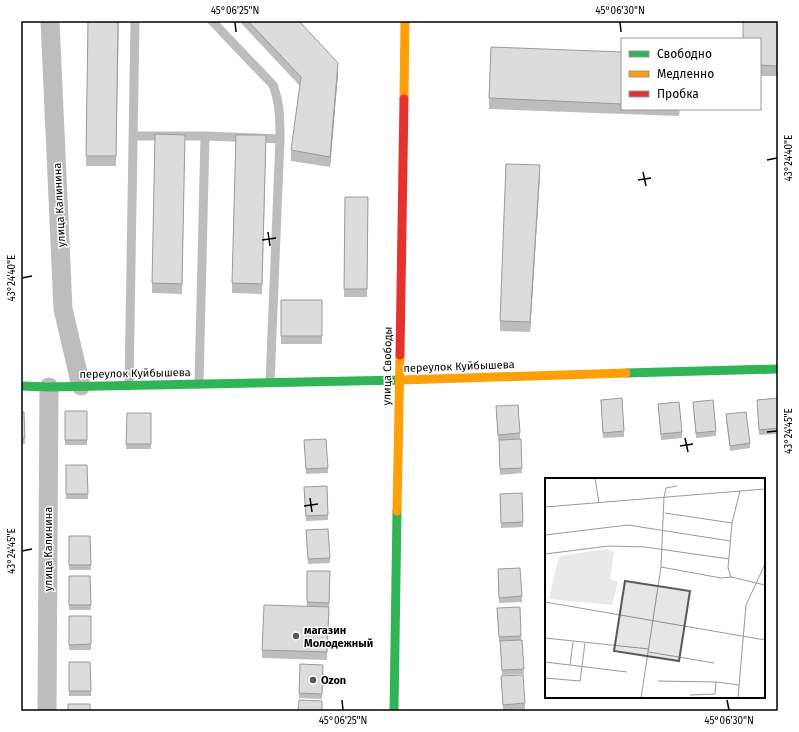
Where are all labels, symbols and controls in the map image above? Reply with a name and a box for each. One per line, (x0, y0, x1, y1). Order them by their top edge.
text: 45°06'25"N (211, 5, 259, 17)
text: 45°06'30"N (595, 5, 645, 17)
legend (621, 38, 761, 110)
text: Свободно (657, 47, 712, 61)
text: Медленно (657, 67, 714, 81)
text: Пробка (657, 87, 699, 101)
text: 43°24'40"E (783, 135, 795, 181)
street label: улица Калинина (51, 162, 68, 248)
text: 43°24'40"E (6, 255, 18, 301)
street label: улица Свободы (380, 326, 395, 406)
street label: переулок Куйбышева (403, 358, 515, 375)
street label: переулок Куйбышева (79, 366, 191, 381)
text: 43°24'45"E (783, 408, 795, 454)
inset map (545, 478, 765, 698)
street label: улица Калинина (42, 507, 55, 591)
text: 43°24'45"E (6, 528, 18, 574)
place label: магазин Молодежный (304, 624, 373, 650)
marker: магазин Молодежный (291, 631, 301, 641)
place label: Ozon (321, 674, 346, 687)
marker: Ozon (308, 675, 318, 685)
text: 45°06'25"N (319, 715, 367, 727)
text: 45°06'30"N (704, 715, 754, 727)

